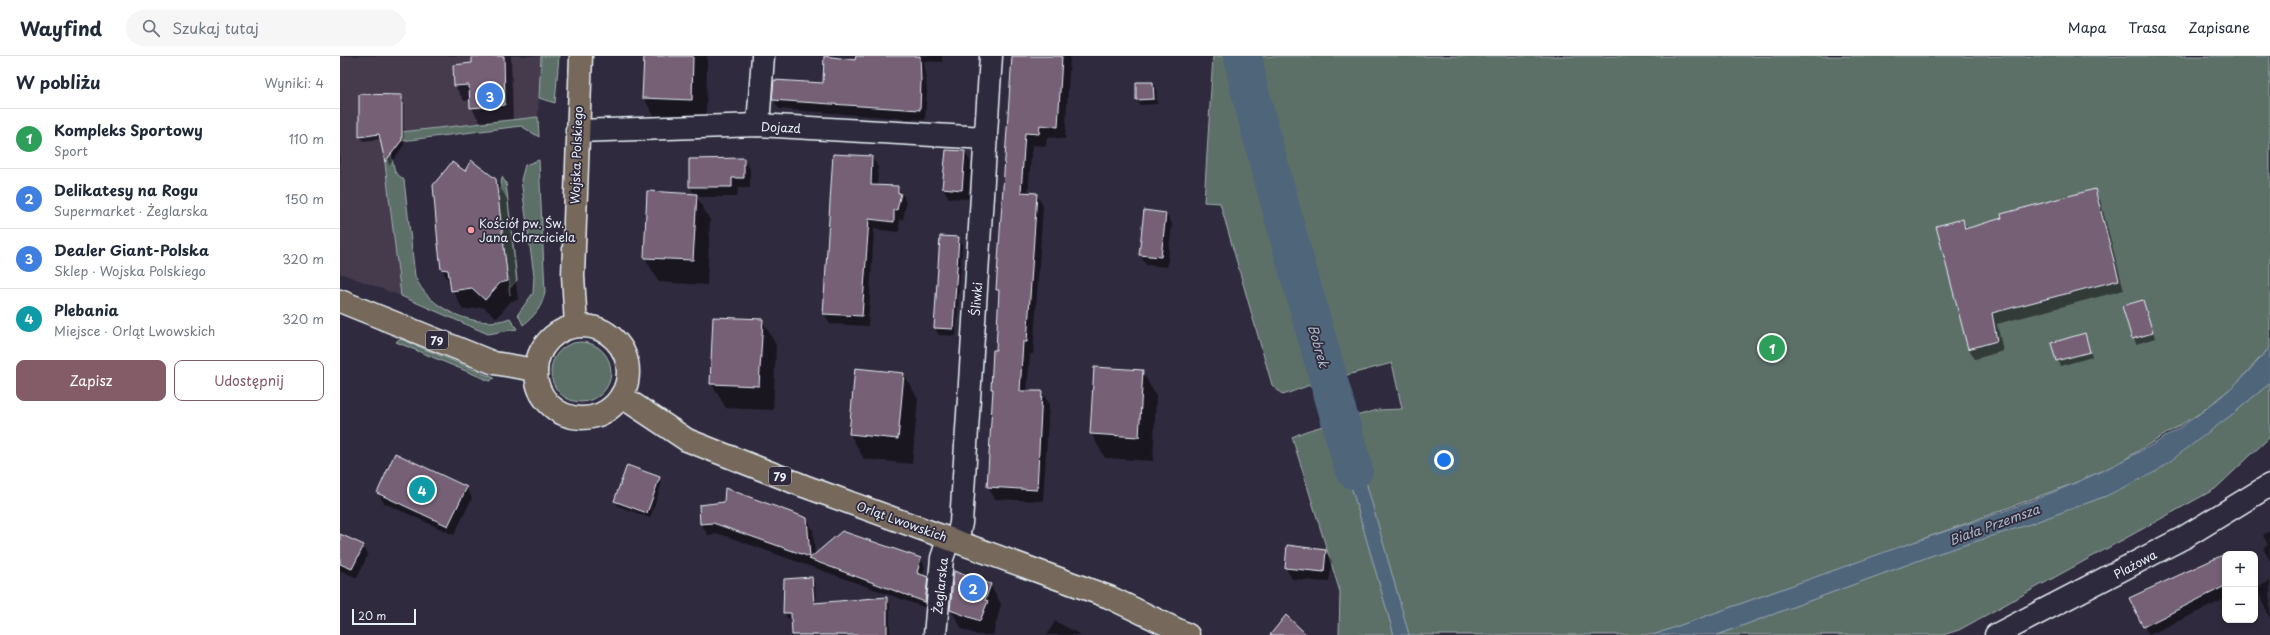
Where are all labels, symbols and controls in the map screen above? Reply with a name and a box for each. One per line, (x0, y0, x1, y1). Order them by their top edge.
search box (126, 10, 406, 46)
text: Wayfind (20, 14, 102, 42)
text: Szukaj tutaj (172, 16, 259, 39)
icon: search (140, 17, 162, 39)
text: Mapa (2068, 17, 2106, 38)
text: Trasa (2128, 17, 2166, 38)
text: Zapisane (2188, 17, 2250, 38)
text: W pobliżu (16, 69, 101, 95)
text: Wyniki: 4 (264, 73, 324, 92)
pin: 3 (477, 81, 503, 111)
street label: Wojska Polskiego (565, 105, 587, 204)
street label: Dojazd (761, 117, 802, 137)
text: Kompleks Sportowy (54, 118, 203, 141)
text: 1 (26, 129, 32, 148)
text: 110 m (289, 129, 324, 148)
text: Sport (54, 141, 88, 160)
text: Delikatesy na Rogu (54, 178, 198, 201)
text: 2 (24, 189, 34, 208)
text: 150 m (285, 189, 324, 208)
text: Supermarket · Żeglarska (54, 201, 208, 220)
place label: Kościół pw. Św. Jana Chrzciciela (479, 214, 576, 246)
marker: Kościół pw. Św. Jana Chrzciciela (466, 225, 476, 235)
text: Dealer Giant-Polska (54, 238, 209, 261)
text: 3 (25, 249, 33, 268)
text: 320 m (282, 249, 324, 268)
text: Sklep · Wojska Polskiego (54, 261, 206, 280)
street label: Śliwki (966, 281, 986, 317)
text: Plebania (54, 298, 119, 321)
text: 4 (25, 309, 33, 328)
text: 320 m (282, 309, 324, 328)
text: Miejsce · Orląt Lwowskich (54, 321, 215, 340)
water label: Bobrek (1304, 322, 1334, 371)
road number: 79 (426, 331, 448, 349)
pin: 1 (1759, 333, 1785, 363)
button: Zapisz (16, 360, 166, 401)
button: Udostępnij (174, 360, 324, 401)
your location (1434, 450, 1454, 470)
road number: 79 (769, 467, 791, 485)
pin: 4 (409, 475, 435, 505)
street label: Orląt Lwowskich (854, 496, 950, 546)
water label: Biała Przemsza (1946, 499, 2043, 549)
street label: Plażowa (2110, 545, 2160, 583)
map controls (2222, 551, 2258, 623)
button: + (2222, 551, 2258, 587)
street label: Żeglarska (928, 556, 952, 615)
pin: 2 (960, 573, 986, 603)
button: − (2222, 587, 2258, 623)
scale bar (352, 607, 416, 626)
text: 20 m (358, 607, 386, 624)

